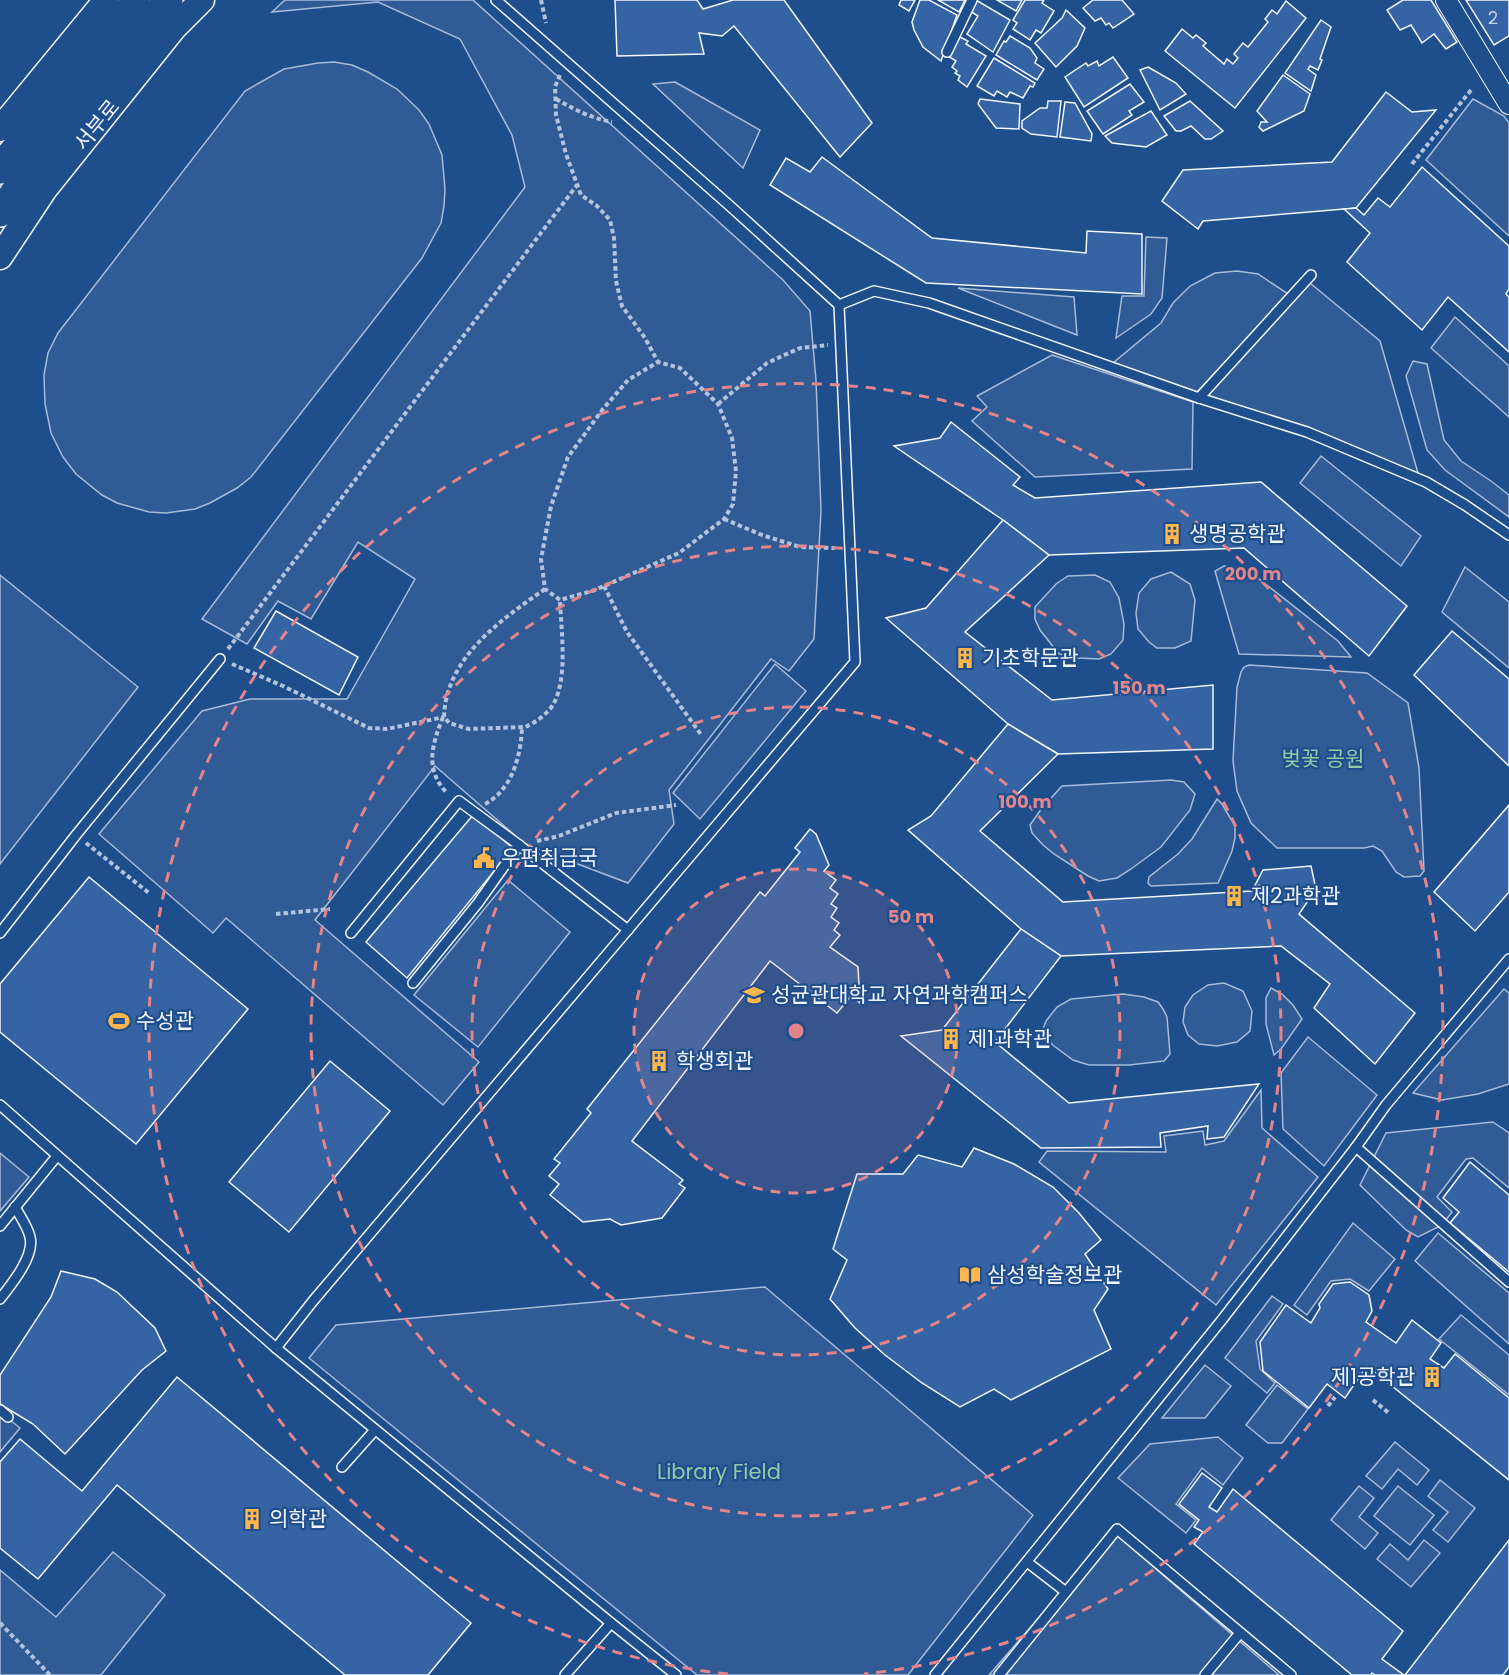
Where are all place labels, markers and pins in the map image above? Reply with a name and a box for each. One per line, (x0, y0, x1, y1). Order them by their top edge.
place label: 생명공학관 (1189, 519, 1286, 548)
building icon: 생명공학관 (1160, 522, 1184, 546)
place label: 기초학문관 (982, 643, 1079, 672)
building icon: 기초학문관 (953, 646, 977, 670)
place label: 우편취급국 (501, 843, 598, 872)
public building icon: 우편취급국 (472, 846, 496, 870)
place label: 제2과학관 (1251, 881, 1340, 910)
building icon: 제2과학관 (1222, 884, 1246, 908)
place label: 성균관대학교 자연과학캠퍼스 (771, 980, 1028, 1009)
school or university icon: 성균관대학교 자연과학캠퍼스 (742, 983, 766, 1007)
place label: 수성관 (136, 1006, 194, 1035)
sports icon: 수성관 (107, 1009, 131, 1033)
centre of rings (786, 1021, 806, 1041)
place label: 제1과학관 (968, 1024, 1052, 1053)
building icon: 제1과학관 (939, 1027, 963, 1051)
place label: 학생회관 (676, 1046, 753, 1075)
building icon: 학생회관 (647, 1049, 671, 1073)
place label: 삼성학술정보관 (987, 1260, 1122, 1289)
library icon: 삼성학술정보관 (958, 1263, 982, 1287)
place label: 제1공학관 (1331, 1362, 1415, 1391)
building icon: 제1공학관 (1420, 1365, 1444, 1389)
place label: 의학관 (269, 1504, 327, 1533)
building icon: 의학관 (240, 1507, 264, 1531)

